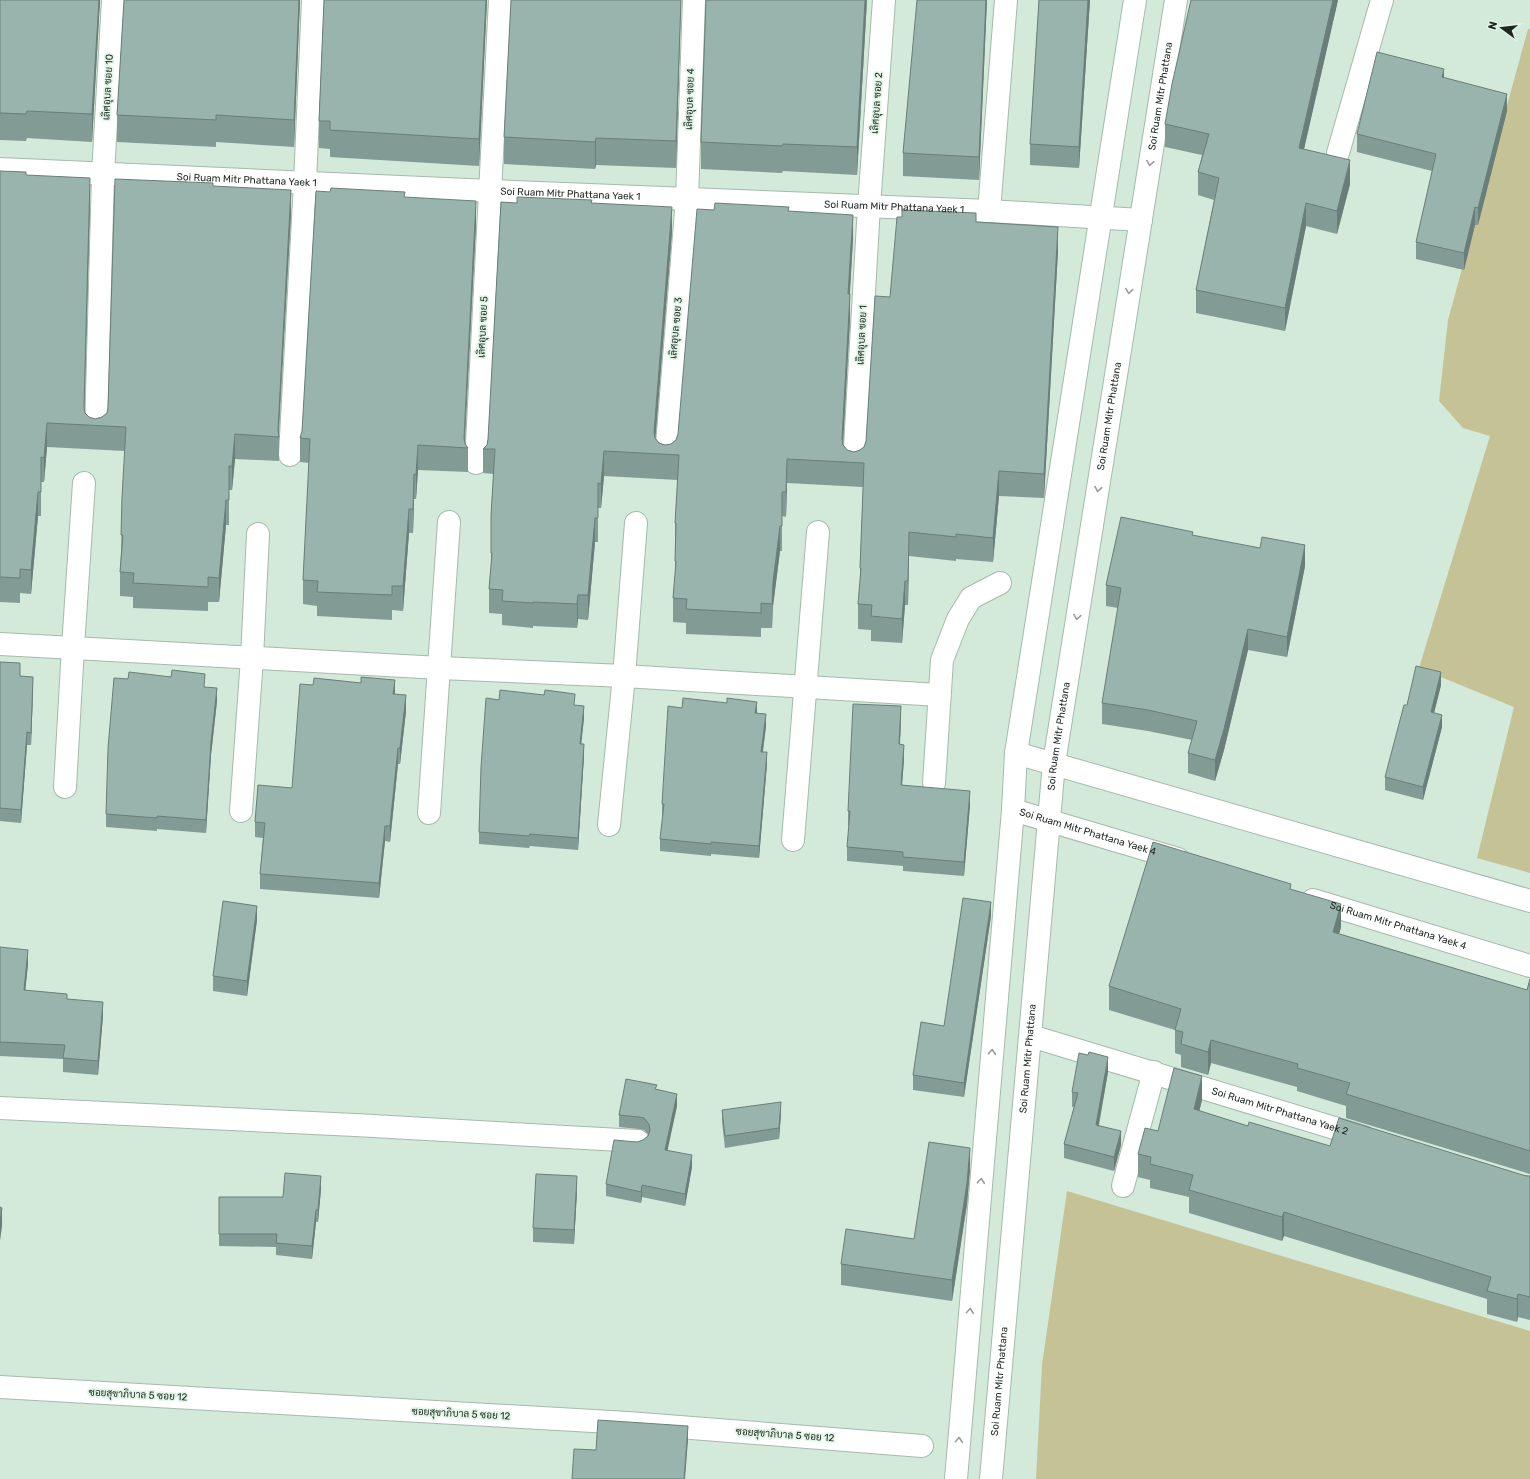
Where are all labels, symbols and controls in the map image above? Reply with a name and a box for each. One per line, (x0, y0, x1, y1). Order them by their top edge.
north arrow (1482, 8, 1522, 48)
text: N (1486, 20, 1500, 31)
street label: Soi Ruam Mitr Phattana (1146, 41, 1175, 151)
street label: เลิศอุบล ซอย 10 (100, 54, 117, 120)
street label: เลิศอุบล ซอย 4 (683, 68, 698, 130)
street label: เลิศอุบล ซอย 2 (869, 72, 886, 134)
one-way arrow (1146, 160, 1155, 166)
street label: Soi Ruam Mitr Phattana Yaek 1 (176, 171, 317, 189)
street label: Soi Ruam Mitr Phattana Yaek 1 (500, 185, 641, 203)
street label: Soi Ruam Mitr Phattana Yaek 1 (824, 198, 964, 216)
one-way arrow (1125, 288, 1134, 294)
street label: เลิศอุบล ซอย 5 (475, 296, 492, 358)
street label: เลิศอุบล ซอย 3 (667, 297, 686, 359)
street label: เลิศอุบล ซอย 1 (854, 305, 871, 365)
street label: Soi Ruam Mitr Phattana (1095, 361, 1124, 471)
one-way arrow (1094, 486, 1102, 492)
one-way arrow (1073, 614, 1082, 620)
street label: Soi Ruam Mitr Phattana (1046, 681, 1073, 791)
street label: Soi Ruam Mitr Phattana Yaek 4 (1018, 806, 1158, 858)
street label: Soi Ruam Mitr Phattana Yaek 4 (1328, 899, 1468, 952)
street label: Soi Ruam Mitr Phattana (1017, 1003, 1039, 1114)
one-way arrow (988, 1049, 997, 1055)
street label: Soi Ruam Mitr Phattana Yaek 2 (1210, 1085, 1350, 1138)
one-way arrow (976, 1178, 985, 1184)
one-way arrow (965, 1308, 974, 1314)
street label: Soi Ruam Mitr Phattana (989, 1326, 1010, 1437)
street label: ซอยสุขาภิบาล 5 ซอย 12 (88, 1386, 188, 1405)
street label: ซอยสุขาภิบาล 5 ซอย 12 (411, 1405, 511, 1424)
street label: ซอยสุขาภิบาล 5 ซอย 12 (735, 1426, 835, 1445)
one-way arrow (954, 1437, 963, 1443)

